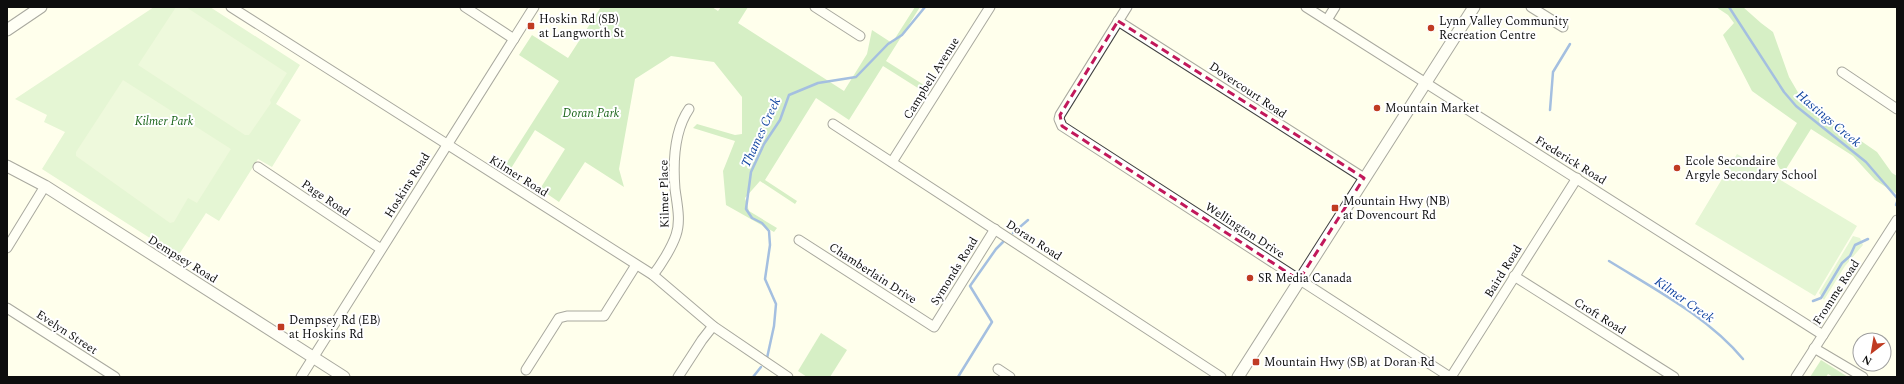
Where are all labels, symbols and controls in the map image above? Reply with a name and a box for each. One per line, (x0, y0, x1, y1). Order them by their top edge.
place label: Hoskin Rd (SB) at Langworth St (539, 10, 624, 43)
place label: Lynn Valley Community Recreation Centre (1439, 12, 1569, 45)
marker: Hoskin Rd (SB) at Langworth St (526, 21, 536, 31)
marker: Lynn Valley Community Recreation Centre (1426, 23, 1436, 33)
street label: Campbell Avenue (898, 33, 964, 123)
street label: Dovercourt Road (1205, 57, 1291, 124)
water label: Hastings Creek (1791, 86, 1865, 152)
water label: Thames Creek (736, 94, 786, 171)
place label: Mountain Market (1385, 99, 1479, 118)
marker: Mountain Market (1372, 103, 1382, 113)
park label: Doran Park (563, 104, 620, 123)
park label: Kilmer Park (135, 112, 194, 131)
street label: Frederick Road (1531, 131, 1610, 190)
street label: Hoskins Road (380, 149, 435, 222)
street label: Kilmer Road (485, 151, 552, 202)
place label: Ecole Secondaire Argyle Secondary School (1685, 152, 1817, 185)
street label: Kilmer Place (654, 159, 675, 228)
marker: Ecole Secondaire Argyle Secondary School (1672, 163, 1682, 173)
street label: Page Road (297, 175, 354, 222)
place label: Mountain Hwy (NB) at Dovencourt Rd (1343, 192, 1449, 225)
street label: Wellington Drive (1201, 197, 1289, 263)
marker: Mountain Hwy (NB) at Dovencourt Rd (1330, 203, 1340, 213)
street label: Doran Road (1002, 215, 1066, 266)
street label: Dempsey Road (144, 230, 222, 289)
street label: Symonds Road (926, 233, 983, 309)
street label: Chamberlain Drive (825, 238, 921, 309)
street label: Baird Road (1480, 241, 1527, 301)
street label: Fromme Road (1808, 256, 1865, 329)
place label: SR Media Canada (1258, 269, 1352, 288)
water label: Kilmer Creek (1650, 272, 1718, 328)
marker: SR Media Canada (1245, 273, 1255, 283)
street label: Croft Road (1570, 293, 1630, 340)
street label: Evelyn Street (32, 305, 101, 359)
place label: Dempsey Rd (EB) at Hoskins Rd (289, 311, 380, 344)
marker: Dempsey Rd (EB) at Hoskins Rd (276, 322, 286, 332)
north arrow (1852, 332, 1892, 372)
text: N (1859, 351, 1875, 370)
place label: Mountain Hwy (SB) at Doran Rd (1264, 353, 1435, 372)
marker: Mountain Hwy (SB) at Doran Rd (1251, 357, 1261, 367)

